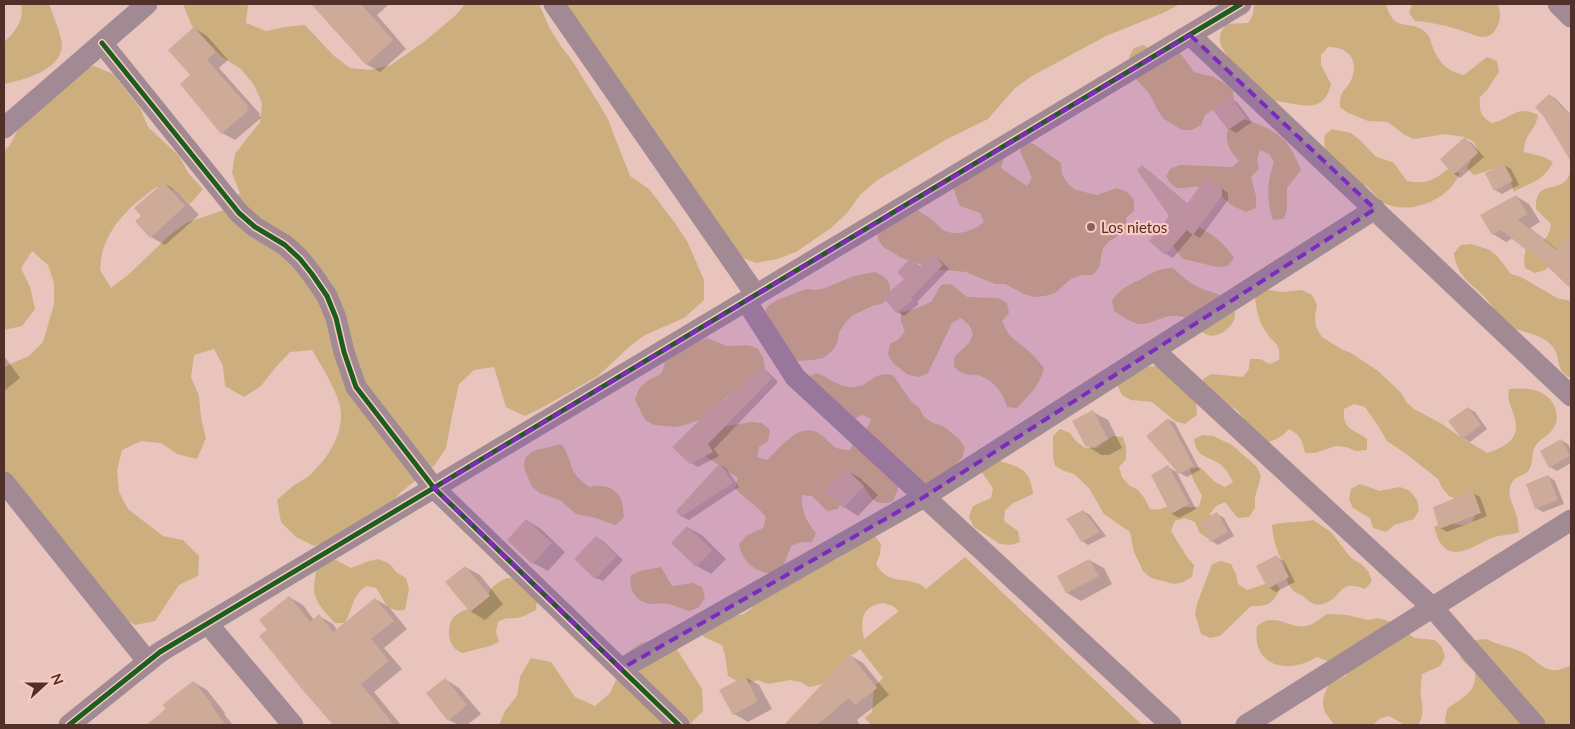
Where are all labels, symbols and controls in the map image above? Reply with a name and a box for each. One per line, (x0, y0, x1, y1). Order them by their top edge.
place label: Los nietos (1101, 218, 1167, 236)
marker: Los nietos (1085, 221, 1097, 233)
north arrow (20, 659, 70, 709)
text: N (48, 671, 67, 687)

